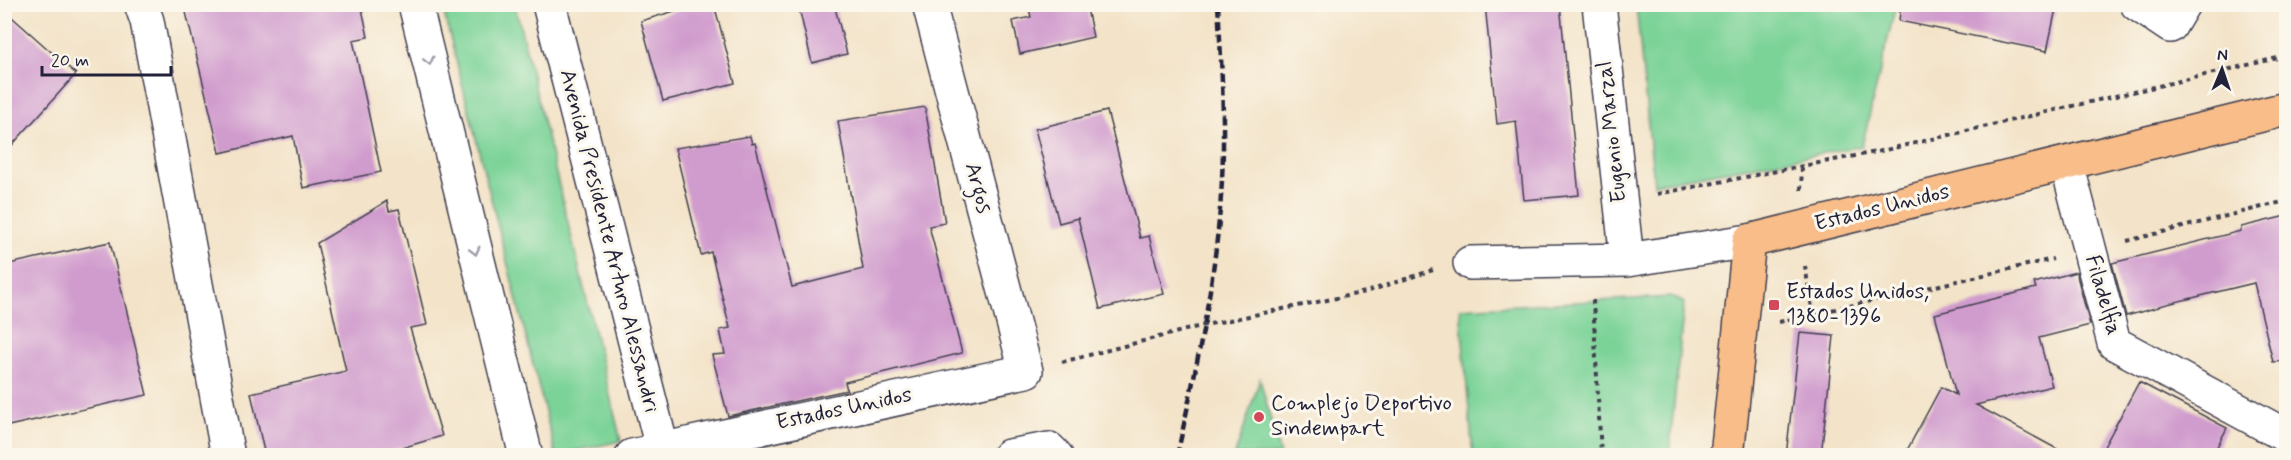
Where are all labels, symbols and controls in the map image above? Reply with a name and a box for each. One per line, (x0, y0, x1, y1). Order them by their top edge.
scale bar (42, 39, 171, 77)
north arrow (2192, 39, 2252, 99)
text: N (2217, 45, 2228, 66)
text: 20 m (51, 49, 89, 73)
one-way arrow (421, 56, 434, 66)
street label: Eugenio Marzal (1591, 60, 1634, 204)
street label: Avenida Presidente Arturo Alessandri (553, 67, 665, 416)
street label: Argos (955, 160, 998, 217)
street label: Estados Unidos (1812, 178, 1953, 238)
one-way arrow (468, 246, 481, 256)
street label: Filadelfia (2078, 252, 2128, 338)
place label: Estados Unidos, 1380-1396 (1786, 278, 1929, 331)
marker: Estados Unidos, 1380-1396 (1767, 298, 1781, 312)
street label: Estados Unidos (773, 381, 915, 437)
place label: Complejo Deportivo Sindempart (1271, 390, 1452, 443)
marker: Complejo Deportivo Sindempart (1252, 410, 1266, 424)

